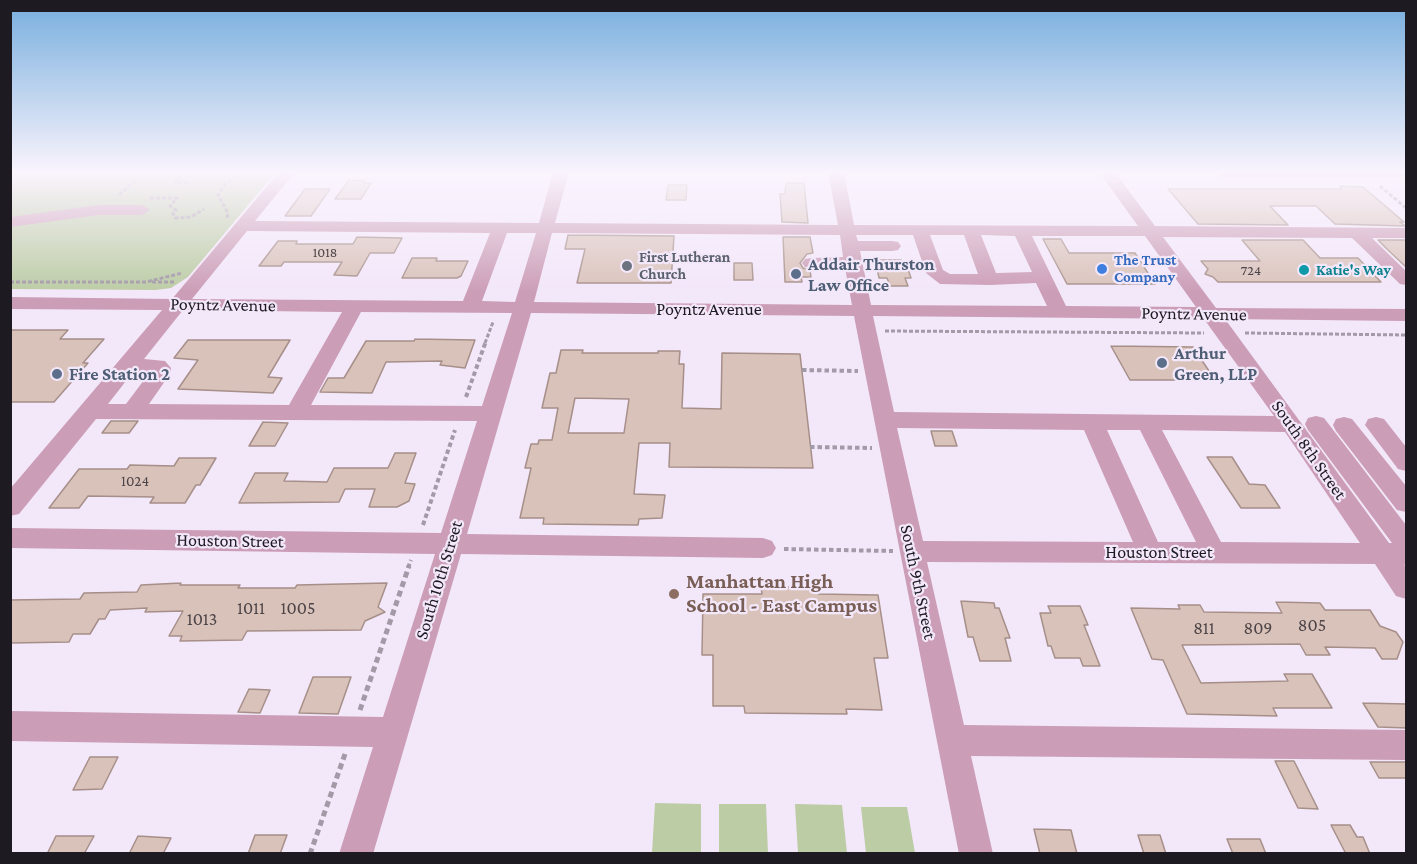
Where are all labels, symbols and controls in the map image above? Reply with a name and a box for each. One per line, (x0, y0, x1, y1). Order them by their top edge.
house number: 1018 (313, 245, 337, 261)
place label: First Lutheran Church (639, 248, 730, 283)
place label: The Trust Company (1114, 251, 1176, 286)
place label: Addair Thurston Law Office (808, 253, 935, 296)
marker: First Lutheran Church (620, 259, 634, 273)
place label: Katie's Way (1316, 261, 1391, 279)
marker: The Trust Company (1095, 262, 1109, 276)
house number: 724 (1241, 263, 1261, 279)
marker: Katie's Way (1297, 263, 1311, 277)
marker: Addair Thurston Law Office (789, 267, 803, 281)
street label: Poyntz Avenue (170, 293, 276, 317)
street label: Poyntz Avenue (656, 298, 762, 320)
street label: Poyntz Avenue (1141, 302, 1247, 326)
place label: Arthur Green, LLP (1174, 342, 1257, 385)
marker: Arthur Green, LLP (1155, 356, 1169, 370)
place label: Fire Station 2 (69, 363, 170, 385)
marker: Fire Station 2 (50, 367, 64, 381)
street label: South 8th Street (1267, 396, 1351, 504)
house number: 1024 (121, 472, 149, 490)
street label: South 10th Street (411, 518, 467, 642)
street label: South 9th Street (895, 523, 941, 641)
street label: Houston Street (176, 529, 284, 553)
street label: Houston Street (1105, 541, 1213, 563)
place label: Manhattan High School - East Campus (686, 569, 877, 619)
marker: Manhattan High School - East Campus (667, 587, 681, 601)
house number: 1011 (237, 597, 265, 619)
house number: 1005 (281, 597, 315, 619)
house number: 1013 (187, 608, 217, 630)
house number: 805 (1298, 614, 1326, 636)
house number: 811 (1193, 617, 1215, 639)
house number: 809 (1243, 617, 1273, 639)

